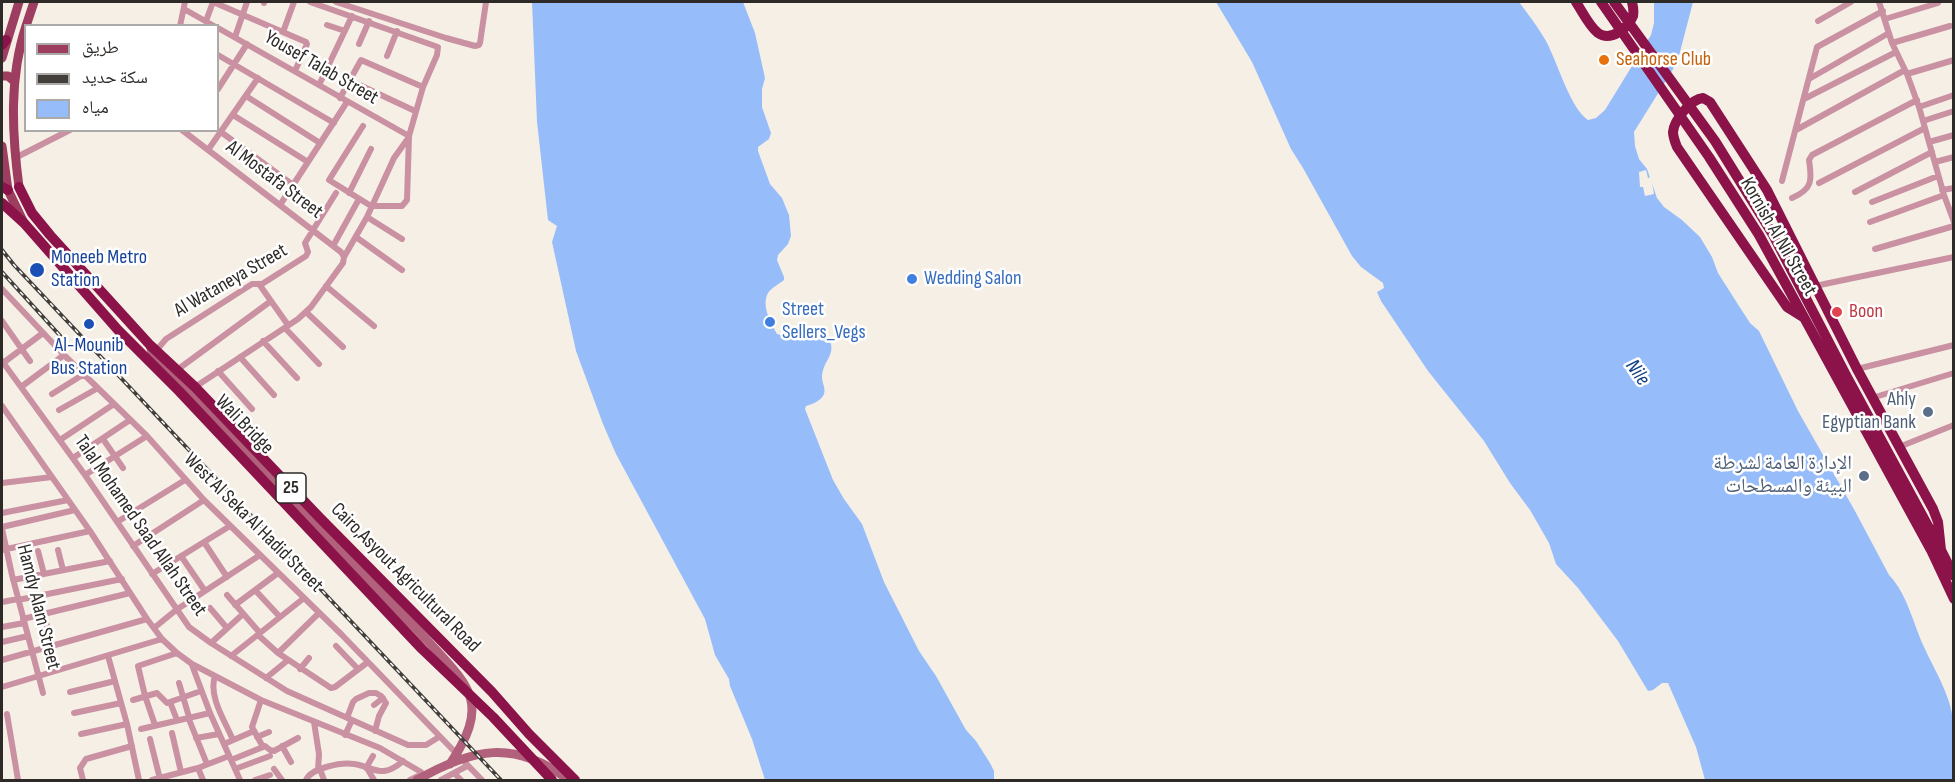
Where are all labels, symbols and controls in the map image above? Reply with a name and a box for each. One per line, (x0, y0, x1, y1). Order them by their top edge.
legend (24, 24, 219, 132)
street label: Yousef Talab Street (260, 26, 382, 110)
text: طريق (82, 37, 119, 58)
place label: Seahorse Club (1616, 48, 1711, 72)
marker: Seahorse Club (1597, 53, 1611, 67)
text: سكة حديد (82, 67, 148, 88)
text: مياه (82, 97, 109, 118)
street label: Al Mostafa Street (221, 136, 327, 224)
street label: Kornish Al Nil Street (1734, 174, 1822, 300)
street label: Al Wataneya Street (170, 239, 292, 323)
place label: Moneeb Metro Station (51, 246, 147, 293)
marker: Moneeb Metro Station (28, 261, 46, 279)
place label: Wedding Salon (924, 267, 1022, 291)
marker: Wedding Salon (905, 272, 919, 286)
place label: Street Sellers_Vegs (782, 298, 866, 345)
place label: Boon (1849, 300, 1883, 324)
marker: Boon (1830, 305, 1844, 319)
marker: Street Sellers_Vegs (763, 315, 777, 329)
marker: Al-Mounib Bus Station (82, 317, 96, 331)
place label: Al-Mounib Bus Station (51, 334, 127, 381)
water label: Nile (1619, 355, 1655, 391)
place label: Ahly Egyptian Bank (1822, 388, 1916, 435)
street label: Wali Bridge (210, 390, 278, 460)
marker: Ahly Egyptian Bank (1921, 405, 1935, 419)
street label: Talal Mohamed Saad Allah Street (68, 431, 212, 621)
street label: West Al Seka Al Hadid Street (178, 448, 328, 598)
place label: الإدارة العامة لشرطة البيئة والمسطحات (1713, 452, 1852, 499)
marker: الإدارة العامة لشرطة البيئة والمسطحات (1857, 469, 1871, 483)
road number: 25 (276, 473, 306, 503)
street label: Cairo,Asyout Agricultural Road (325, 498, 485, 658)
street label: Hamdy Alam Street (11, 542, 65, 672)

